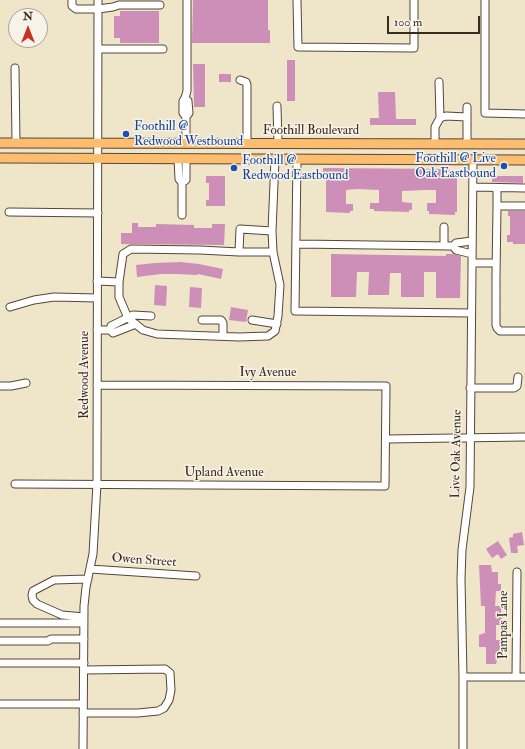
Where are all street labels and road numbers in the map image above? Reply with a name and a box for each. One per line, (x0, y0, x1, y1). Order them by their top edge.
street label: Foothill Boulevard (263, 123, 359, 139)
street label: Redwood Avenue (77, 331, 93, 419)
street label: Ivy Avenue (240, 365, 296, 381)
street label: Live Oak Avenue (448, 409, 466, 499)
street label: Upland Avenue (184, 465, 264, 481)
street label: Owen Street (111, 551, 177, 571)
street label: Pampas Lane (496, 591, 512, 659)

